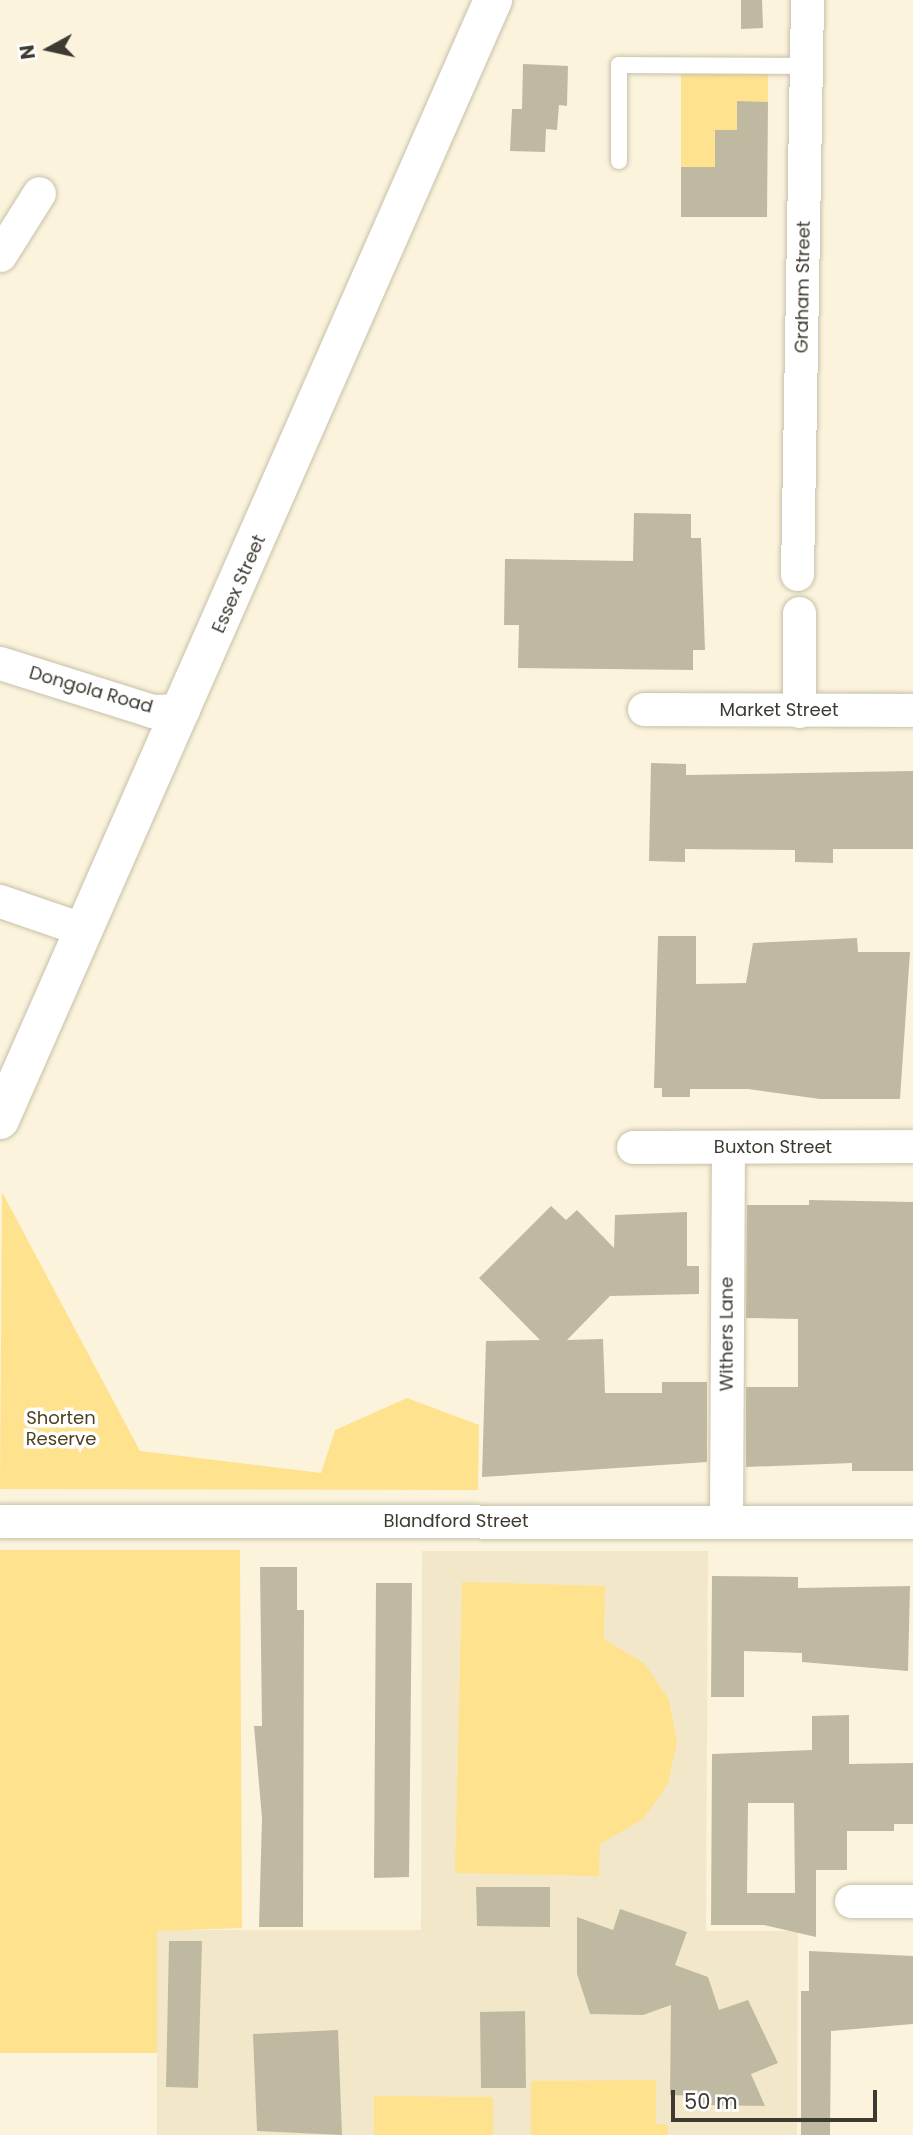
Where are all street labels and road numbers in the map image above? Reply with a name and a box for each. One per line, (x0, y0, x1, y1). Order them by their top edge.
street label: Graham Street (791, 221, 815, 353)
street label: Essex Street (208, 532, 270, 636)
street label: Dongola Road (27, 662, 155, 718)
street label: Market Street (720, 699, 838, 721)
street label: Buxton Street (714, 1136, 832, 1158)
street label: Withers Lane (716, 1277, 738, 1391)
street label: Blandford Street (383, 1510, 529, 1532)

